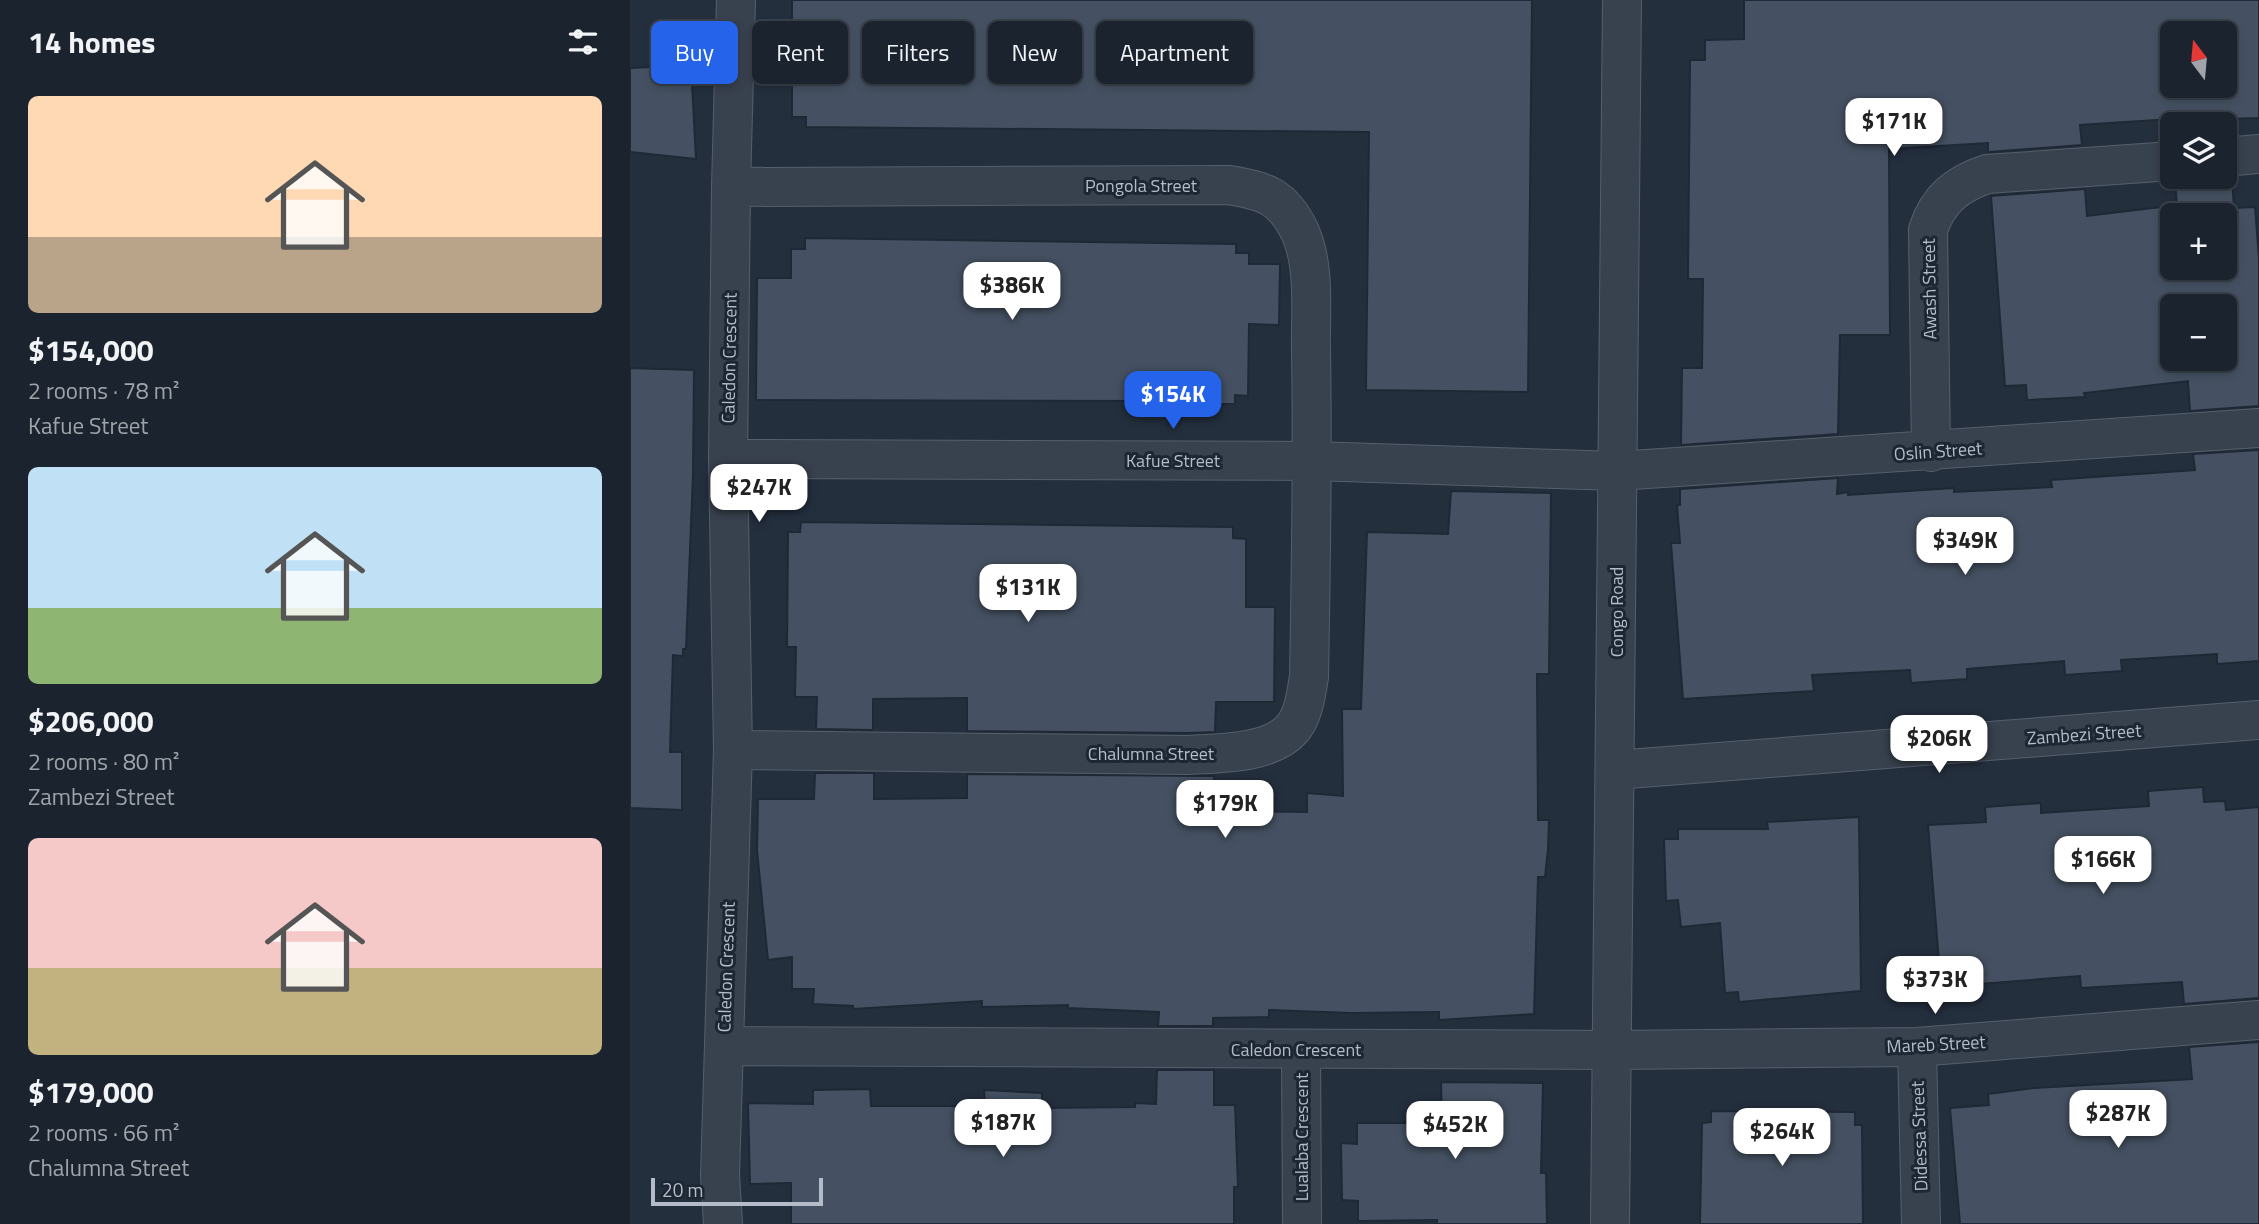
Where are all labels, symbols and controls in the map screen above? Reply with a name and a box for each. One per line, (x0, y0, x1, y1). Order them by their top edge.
text: 14 homes (28, 19, 155, 65)
chip: Buy (651, 21, 738, 84)
chip: Rent (752, 21, 848, 84)
chip: Filters (862, 21, 974, 84)
chip: New (988, 21, 1082, 84)
chip: Apartment (1096, 21, 1253, 84)
north arrow (2160, 21, 2236, 98)
map controls (2160, 21, 2237, 371)
icon: filters (564, 23, 602, 61)
pin: $171K (1845, 99, 1943, 158)
text: $171K (1861, 103, 1927, 138)
button: layers (2160, 112, 2237, 189)
icon: home (252, 142, 378, 268)
street label: Pongola Street (1085, 172, 1198, 199)
button: + (2160, 203, 2237, 280)
street label: Awash Street (1915, 237, 1943, 340)
pin: $386K (963, 262, 1061, 322)
text: $386K (979, 267, 1045, 302)
street label: Caledon Crescent (714, 292, 744, 424)
button: − (2160, 294, 2237, 371)
text: $154,000 (28, 327, 154, 373)
pin: $154K (1124, 372, 1222, 431)
text: 2 rooms · 78 m² (28, 373, 179, 408)
text: $154K (1140, 376, 1206, 411)
text: Kafue Street (28, 408, 148, 443)
street label: Oslin Street (1893, 434, 1984, 468)
street label: Kafue Street (1126, 447, 1221, 474)
pin: $247K (710, 464, 808, 524)
text: $247K (726, 469, 792, 504)
icon: home (252, 513, 378, 639)
pin: $349K (1916, 518, 2014, 577)
text: $349K (1932, 522, 1998, 557)
pin: $131K (979, 564, 1077, 624)
street label: Congo Road (1603, 567, 1630, 657)
text: $131K (995, 569, 1061, 604)
text: $206,000 (28, 698, 154, 744)
pin: $206K (1890, 716, 1988, 775)
street label: Zambezi Street (2026, 716, 2143, 751)
text: $206K (1906, 720, 1972, 755)
street label: Chalumna Street (1088, 740, 1215, 767)
text: 2 rooms · 80 m² (28, 744, 179, 779)
text: Zambezi Street (28, 779, 175, 814)
pin: $179K (1176, 780, 1274, 840)
text: $179K (1192, 785, 1258, 820)
pin: $166K (2054, 836, 2152, 896)
text: $166K (2070, 841, 2136, 876)
icon: home (252, 884, 378, 1010)
street label: Caledon Crescent (710, 901, 742, 1033)
pin: $373K (1886, 956, 1984, 1016)
text: $373K (1902, 961, 1968, 996)
street label: Mareb Street (1886, 1028, 1987, 1060)
street label: Caledon Crescent (1231, 1036, 1362, 1063)
text: $179,000 (28, 1069, 154, 1115)
street label: Lualaba Crescent (1288, 1072, 1315, 1201)
street label: Didessa Street (1904, 1080, 1934, 1192)
pin: $287K (2069, 1090, 2167, 1150)
text: $287K (2085, 1095, 2151, 1130)
pin: $187K (954, 1100, 1052, 1159)
pin: $452K (1406, 1102, 1504, 1161)
text: $187K (970, 1104, 1036, 1139)
text: $452K (1422, 1106, 1488, 1141)
pin: $264K (1733, 1108, 1831, 1168)
text: $264K (1749, 1113, 1815, 1148)
text: 2 rooms · 66 m² (28, 1115, 179, 1150)
text: Chalumna Street (28, 1150, 189, 1185)
scale bar (651, 1175, 822, 1207)
text: 20 m (662, 1175, 703, 1204)

